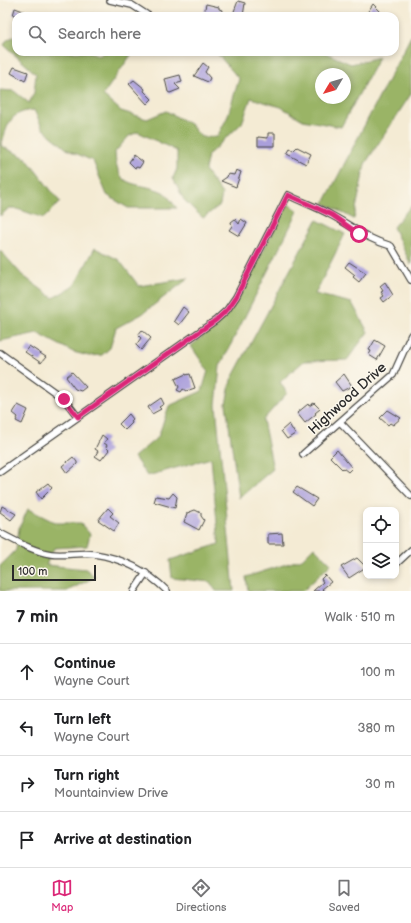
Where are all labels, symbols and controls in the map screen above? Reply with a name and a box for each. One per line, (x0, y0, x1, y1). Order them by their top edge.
search box (12, 12, 399, 56)
icon: search (26, 23, 48, 45)
text: Search here (58, 25, 141, 44)
north arrow (315, 68, 351, 104)
route start (350, 225, 368, 243)
street label: Highwood Drive (305, 359, 390, 438)
route end (55, 390, 73, 408)
map controls (363, 507, 399, 579)
button: locate (363, 507, 399, 543)
button: layers (363, 543, 399, 579)
scale bar (12, 563, 96, 582)
text: 100 m (18, 565, 47, 578)
text: 7 min (16, 607, 58, 627)
text: Walk · 510 m (324, 609, 395, 625)
text: Continue (54, 654, 116, 673)
icon: ahead (16, 661, 38, 683)
text: 100 m (360, 664, 395, 680)
text: Wayne Court (54, 673, 129, 689)
text: Turn left (54, 710, 111, 729)
icon: left (16, 717, 38, 739)
text: 380 m (358, 720, 395, 736)
text: Wayne Court (54, 729, 129, 745)
text: Turn right (54, 766, 119, 785)
icon: right (16, 773, 38, 795)
text: 30 m (365, 776, 395, 792)
text: Mountainview Drive (54, 785, 168, 801)
icon: arrive (16, 829, 38, 851)
text: Arrive at destination (54, 830, 192, 849)
tab: Map (51, 877, 73, 914)
tab: Directions (176, 877, 226, 914)
tab: Saved (329, 877, 360, 914)

